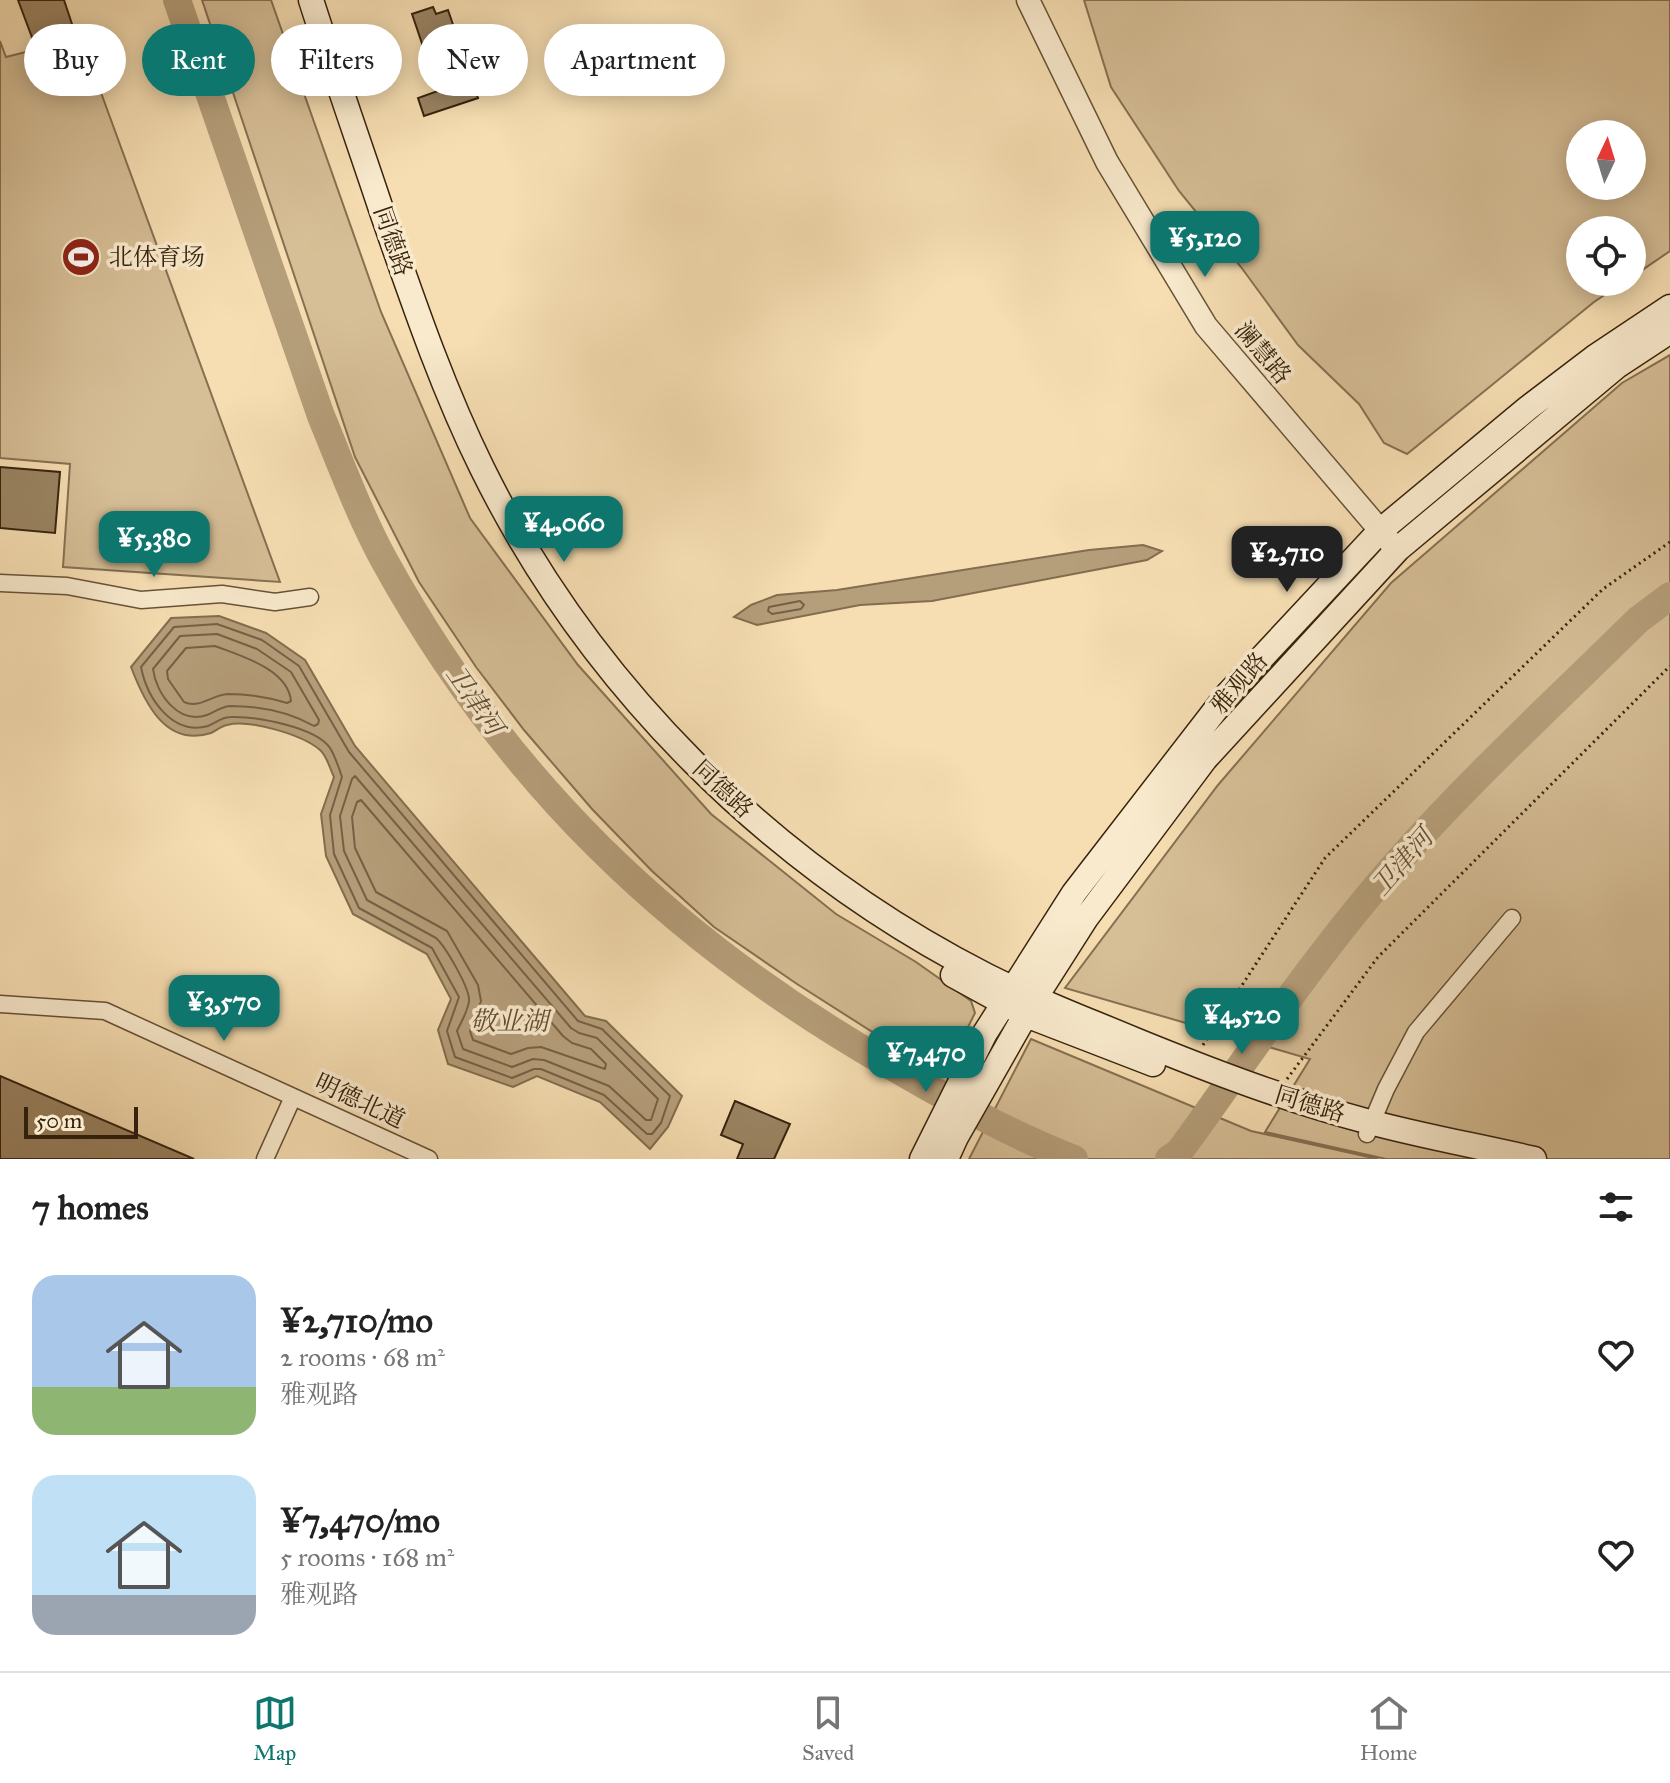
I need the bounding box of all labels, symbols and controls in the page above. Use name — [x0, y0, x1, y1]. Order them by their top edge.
chip: Buy — [24, 24, 126, 96]
chip: Rent — [142, 24, 255, 96]
chip: Filters — [271, 24, 402, 96]
chip: New — [418, 24, 528, 96]
chip: Apartment — [544, 24, 725, 96]
north arrow — [1566, 120, 1646, 200]
map controls — [1566, 120, 1646, 296]
street label: 同德路 — [367, 202, 419, 280]
pin: ¥5,120 — [1140, 211, 1270, 279]
button: locate — [1566, 216, 1646, 296]
text: ¥5,120 — [1168, 221, 1242, 253]
sports icon: 北体育场 — [60, 236, 102, 278]
place label: 北体育场 — [109, 242, 205, 272]
street label: 澜慧路 — [1228, 316, 1298, 390]
pin: ¥4,060 — [499, 496, 629, 564]
text: ¥4,060 — [523, 506, 605, 538]
pin: ¥5,380 — [89, 511, 219, 579]
text: ¥5,380 — [117, 521, 191, 553]
pin: ¥2,710 — [1222, 526, 1352, 594]
text: ¥2,710 — [1250, 536, 1324, 568]
street label: 雅观路 — [1204, 646, 1274, 720]
water label: 卫津河 — [440, 659, 513, 744]
street label: 同德路 — [686, 753, 760, 825]
water label: 卫津河 — [1364, 819, 1442, 902]
pin: ¥3,570 — [159, 975, 289, 1043]
text: ¥3,570 — [187, 985, 261, 1017]
pin: ¥4,520 — [1177, 988, 1307, 1056]
text: ¥4,520 — [1203, 998, 1281, 1030]
water label: 敬业湖 — [470, 1005, 552, 1037]
pin: ¥7,470 — [861, 1026, 991, 1094]
text: ¥7,470 — [886, 1036, 966, 1068]
street label: 明德北道 — [310, 1067, 410, 1135]
street label: 同德路 — [1271, 1079, 1349, 1129]
scale bar — [24, 1103, 138, 1139]
text: 50 m — [36, 1107, 82, 1134]
icon: filters — [1594, 1185, 1638, 1229]
text: 7 homes — [32, 1187, 149, 1228]
text: ¥2,710/mo — [280, 1300, 433, 1341]
icon: home — [96, 1307, 192, 1403]
icon: heart — [1594, 1333, 1638, 1377]
text: 2 rooms · 68 m² — [280, 1341, 445, 1373]
text: 雅观路 — [280, 1378, 358, 1410]
text: ¥7,470/mo — [280, 1500, 440, 1541]
icon: home — [96, 1507, 192, 1603]
icon: heart — [1594, 1533, 1638, 1577]
text: 5 rooms · 168 m² — [280, 1541, 454, 1573]
text: 雅观路 — [280, 1578, 358, 1610]
tab: Map — [253, 1691, 297, 1766]
tab: Saved — [802, 1691, 854, 1766]
tab: Home — [1360, 1691, 1417, 1766]

